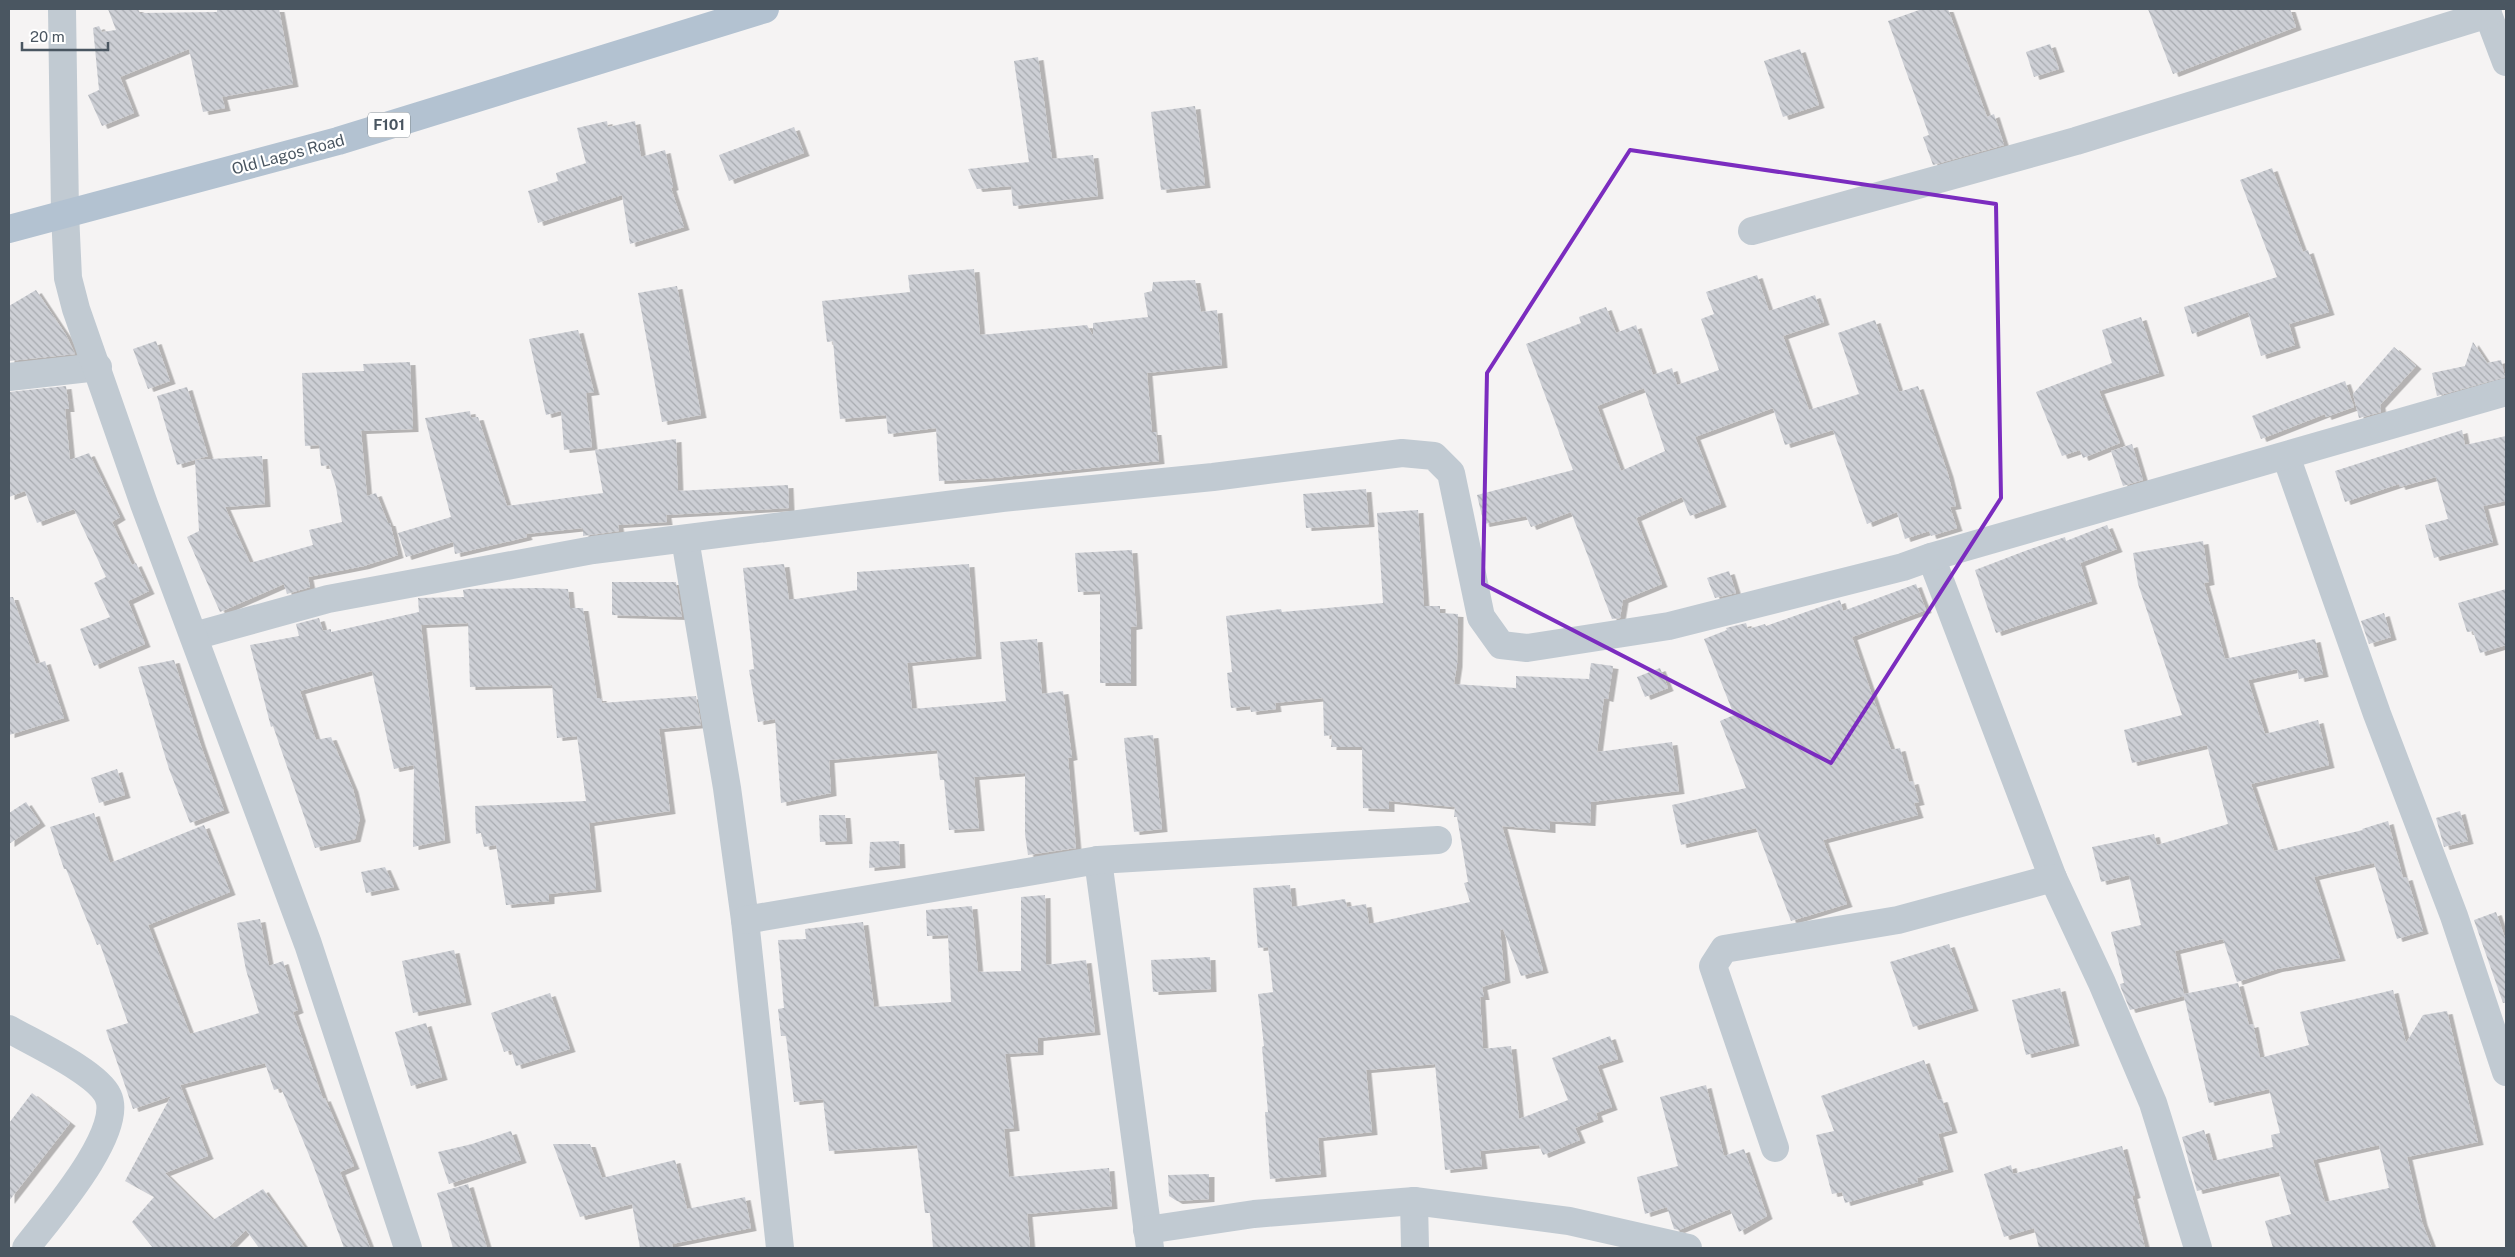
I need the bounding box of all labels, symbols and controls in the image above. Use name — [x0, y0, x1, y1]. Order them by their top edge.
scale bar — [22, 20, 109, 52]
text: 20 m — [30, 28, 65, 45]
road number: F101 — [368, 112, 410, 138]
street label: Old Lagos Road — [230, 130, 347, 179]

